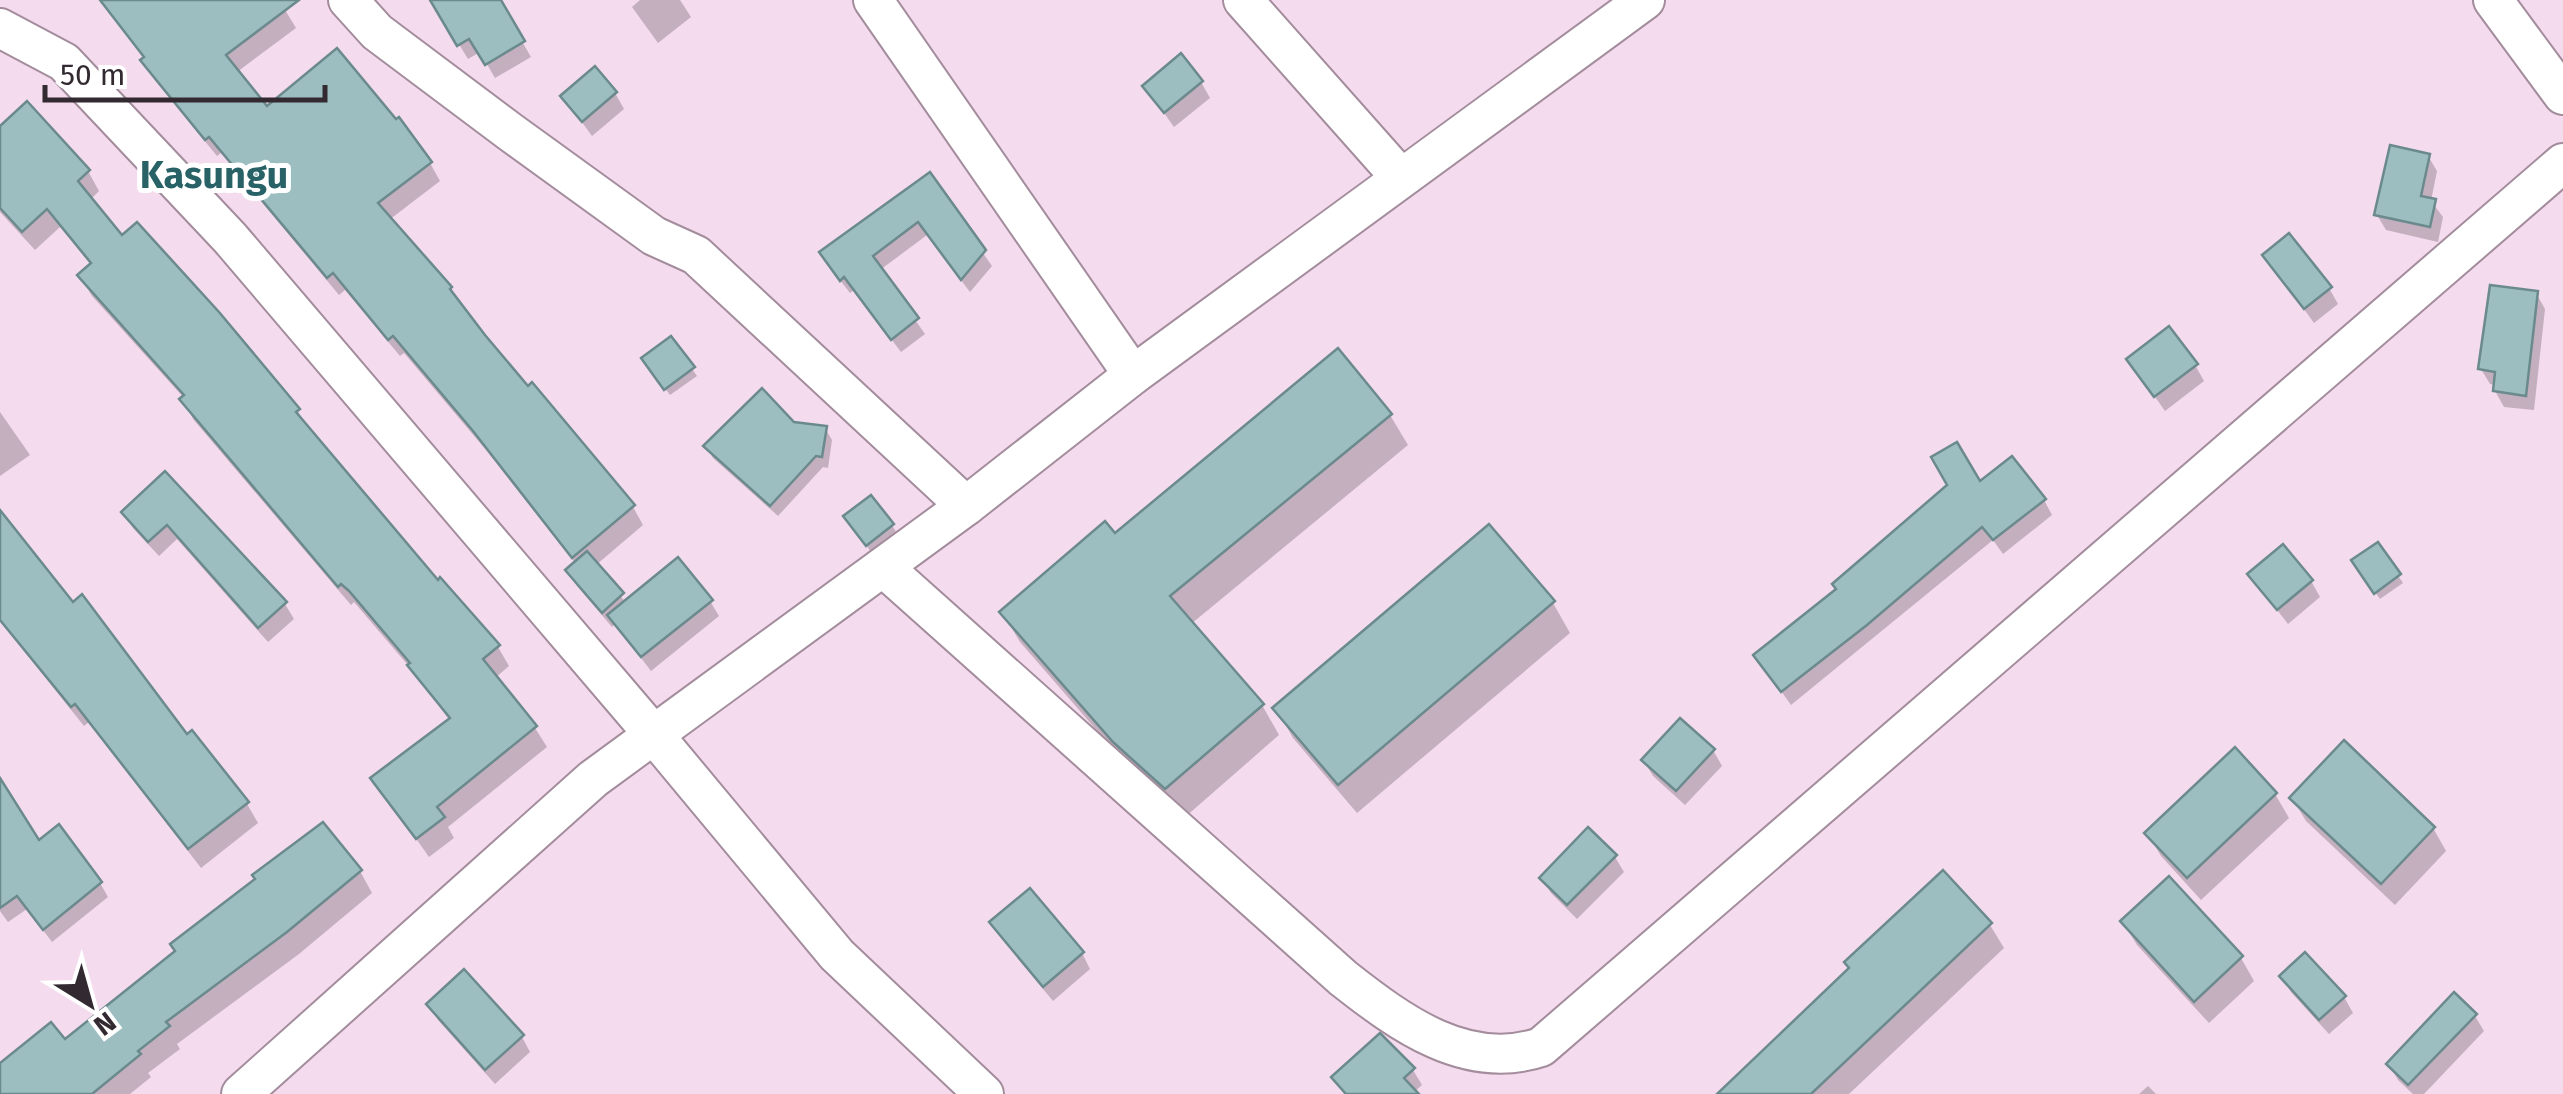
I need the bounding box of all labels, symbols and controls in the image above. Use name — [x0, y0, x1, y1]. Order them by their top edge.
scale bar — [45, 40, 325, 102]
text: 50 m — [60, 57, 125, 93]
district label: Kasungu — [140, 152, 288, 198]
north arrow — [40, 954, 140, 1054]
text: N — [87, 1005, 122, 1042]

